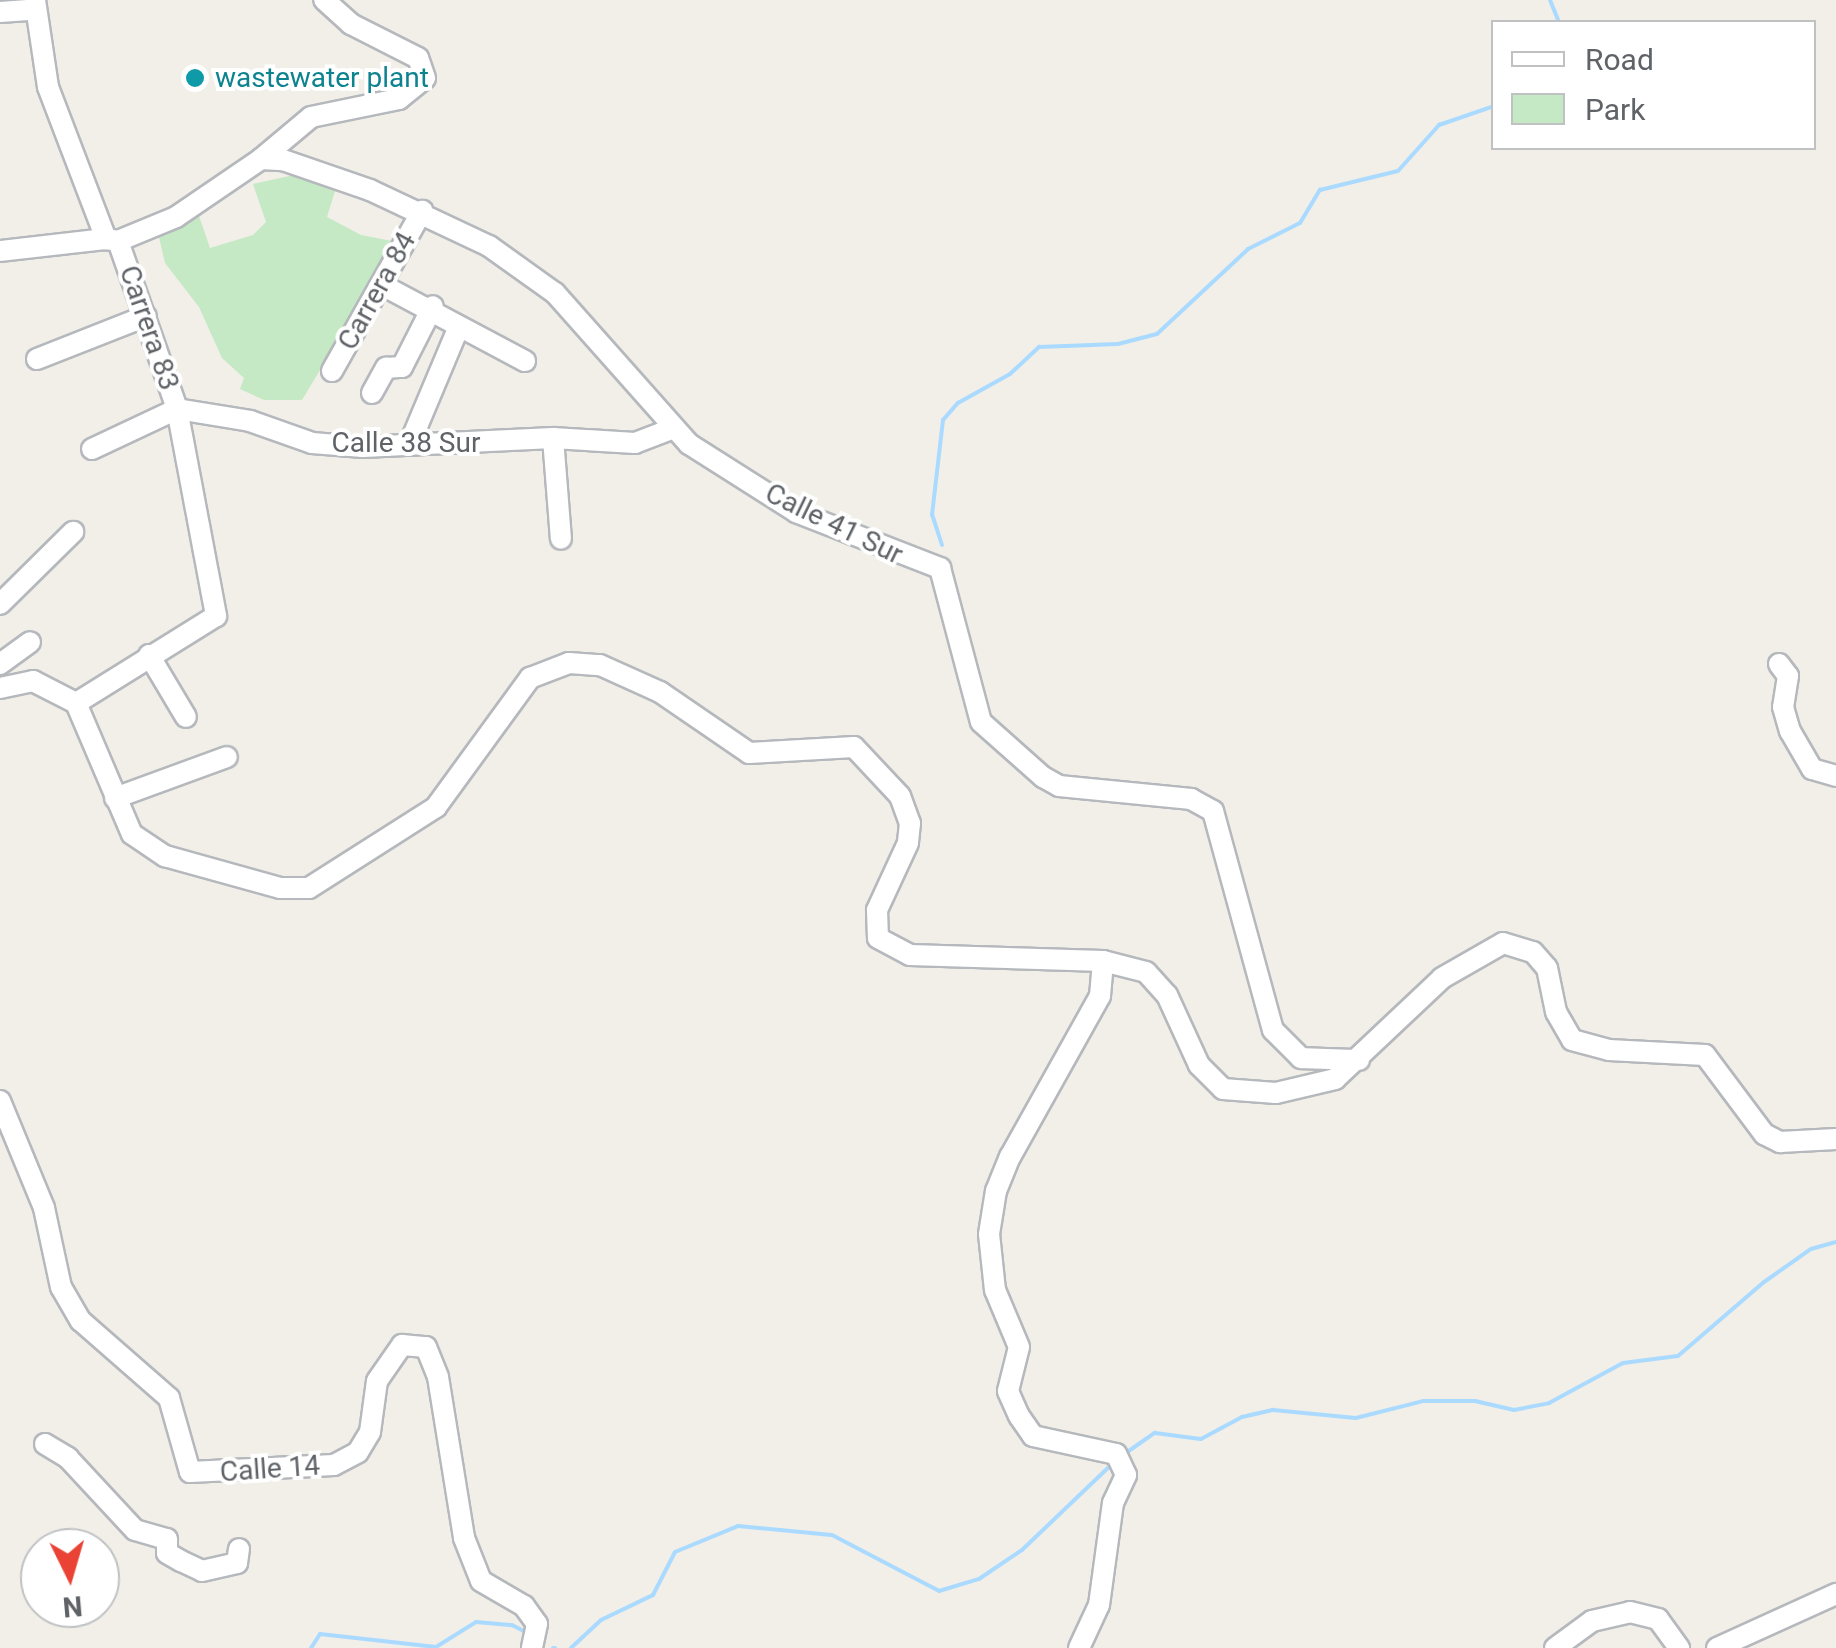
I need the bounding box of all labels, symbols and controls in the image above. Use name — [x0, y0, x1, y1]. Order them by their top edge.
legend — [1491, 20, 1816, 150]
text: Road — [1585, 42, 1654, 77]
place label: wastewater plant — [215, 61, 429, 95]
marker: wastewater plant — [184, 67, 206, 89]
text: Park — [1585, 92, 1645, 127]
street label: Carrera 84 — [331, 226, 423, 356]
street label: Carrera 83 — [112, 261, 186, 395]
street label: Calle 38 Sur — [332, 426, 480, 460]
street label: Calle 41 Sur — [760, 476, 908, 572]
street label: Calle 14 — [219, 1449, 321, 1489]
north arrow — [20, 1528, 120, 1628]
text: N — [61, 1589, 84, 1624]

